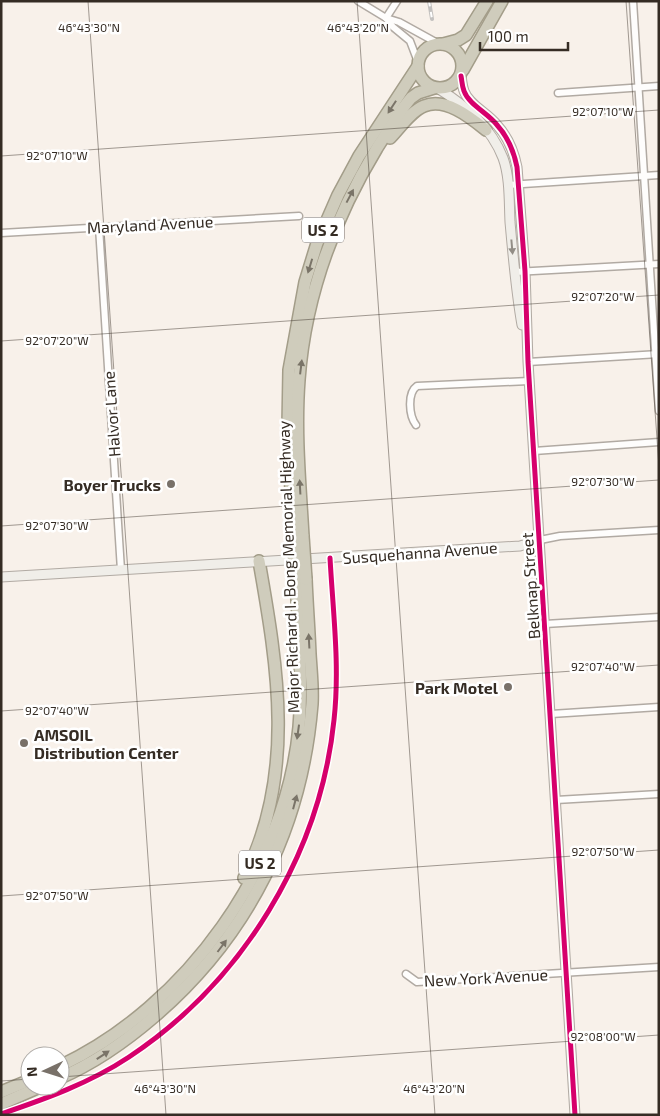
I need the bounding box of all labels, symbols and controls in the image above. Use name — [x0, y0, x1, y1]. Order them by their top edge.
text: 46°43'30"N — [58, 20, 120, 34]
text: 46°43'20"N — [327, 20, 389, 34]
scale bar — [480, 20, 568, 52]
text: 100 m — [488, 27, 529, 45]
one-way arrow — [387, 100, 396, 114]
text: 92°07'10"W — [572, 104, 634, 118]
text: 92°07'10"W — [26, 148, 88, 162]
one-way arrow — [346, 188, 354, 203]
street label: Maryland Avenue — [86, 211, 214, 237]
road number: US 2 — [302, 218, 344, 242]
one-way arrow — [509, 240, 517, 256]
one-way arrow — [305, 259, 313, 274]
text: 92°07'20"W — [571, 289, 635, 303]
text: 92°07'20"W — [25, 333, 89, 347]
one-way arrow — [297, 359, 305, 375]
street label: Halvor Lane — [99, 370, 123, 458]
street label: Major Richard I. Bong Memorial Highway — [273, 420, 304, 714]
text: 92°07'30"W — [571, 474, 635, 488]
place label: Boyer Trucks — [64, 475, 161, 495]
marker: Boyer Trucks — [165, 478, 177, 490]
one-way arrow — [296, 479, 304, 495]
text: 92°07'30"W — [25, 518, 89, 532]
street label: Belknap Street — [517, 532, 543, 640]
street label: Susquehanna Avenue — [342, 537, 498, 567]
one-way arrow — [305, 633, 313, 649]
text: 92°07'40"W — [571, 659, 635, 673]
place label: Park Motel — [415, 678, 499, 697]
marker: Park Motel — [502, 681, 514, 693]
text: 92°07'40"W — [25, 703, 89, 717]
place label: AMSOIL Distribution Center — [34, 725, 179, 762]
one-way arrow — [294, 725, 302, 741]
marker: AMSOIL Distribution Center — [18, 737, 30, 749]
one-way arrow — [291, 794, 299, 809]
text: 92°07'50"W — [571, 844, 635, 858]
road number: US 2 — [239, 850, 281, 876]
text: 92°07'50"W — [25, 888, 89, 902]
one-way arrow — [217, 939, 227, 953]
street label: New York Avenue — [423, 964, 549, 990]
text: 92°08'00"W — [570, 1029, 636, 1043]
north arrow — [20, 1046, 70, 1096]
one-way arrow — [96, 1050, 109, 1060]
text: N — [23, 1066, 40, 1078]
text: 46°43'30"N — [134, 1081, 196, 1095]
text: 46°43'20"N — [403, 1081, 465, 1095]

